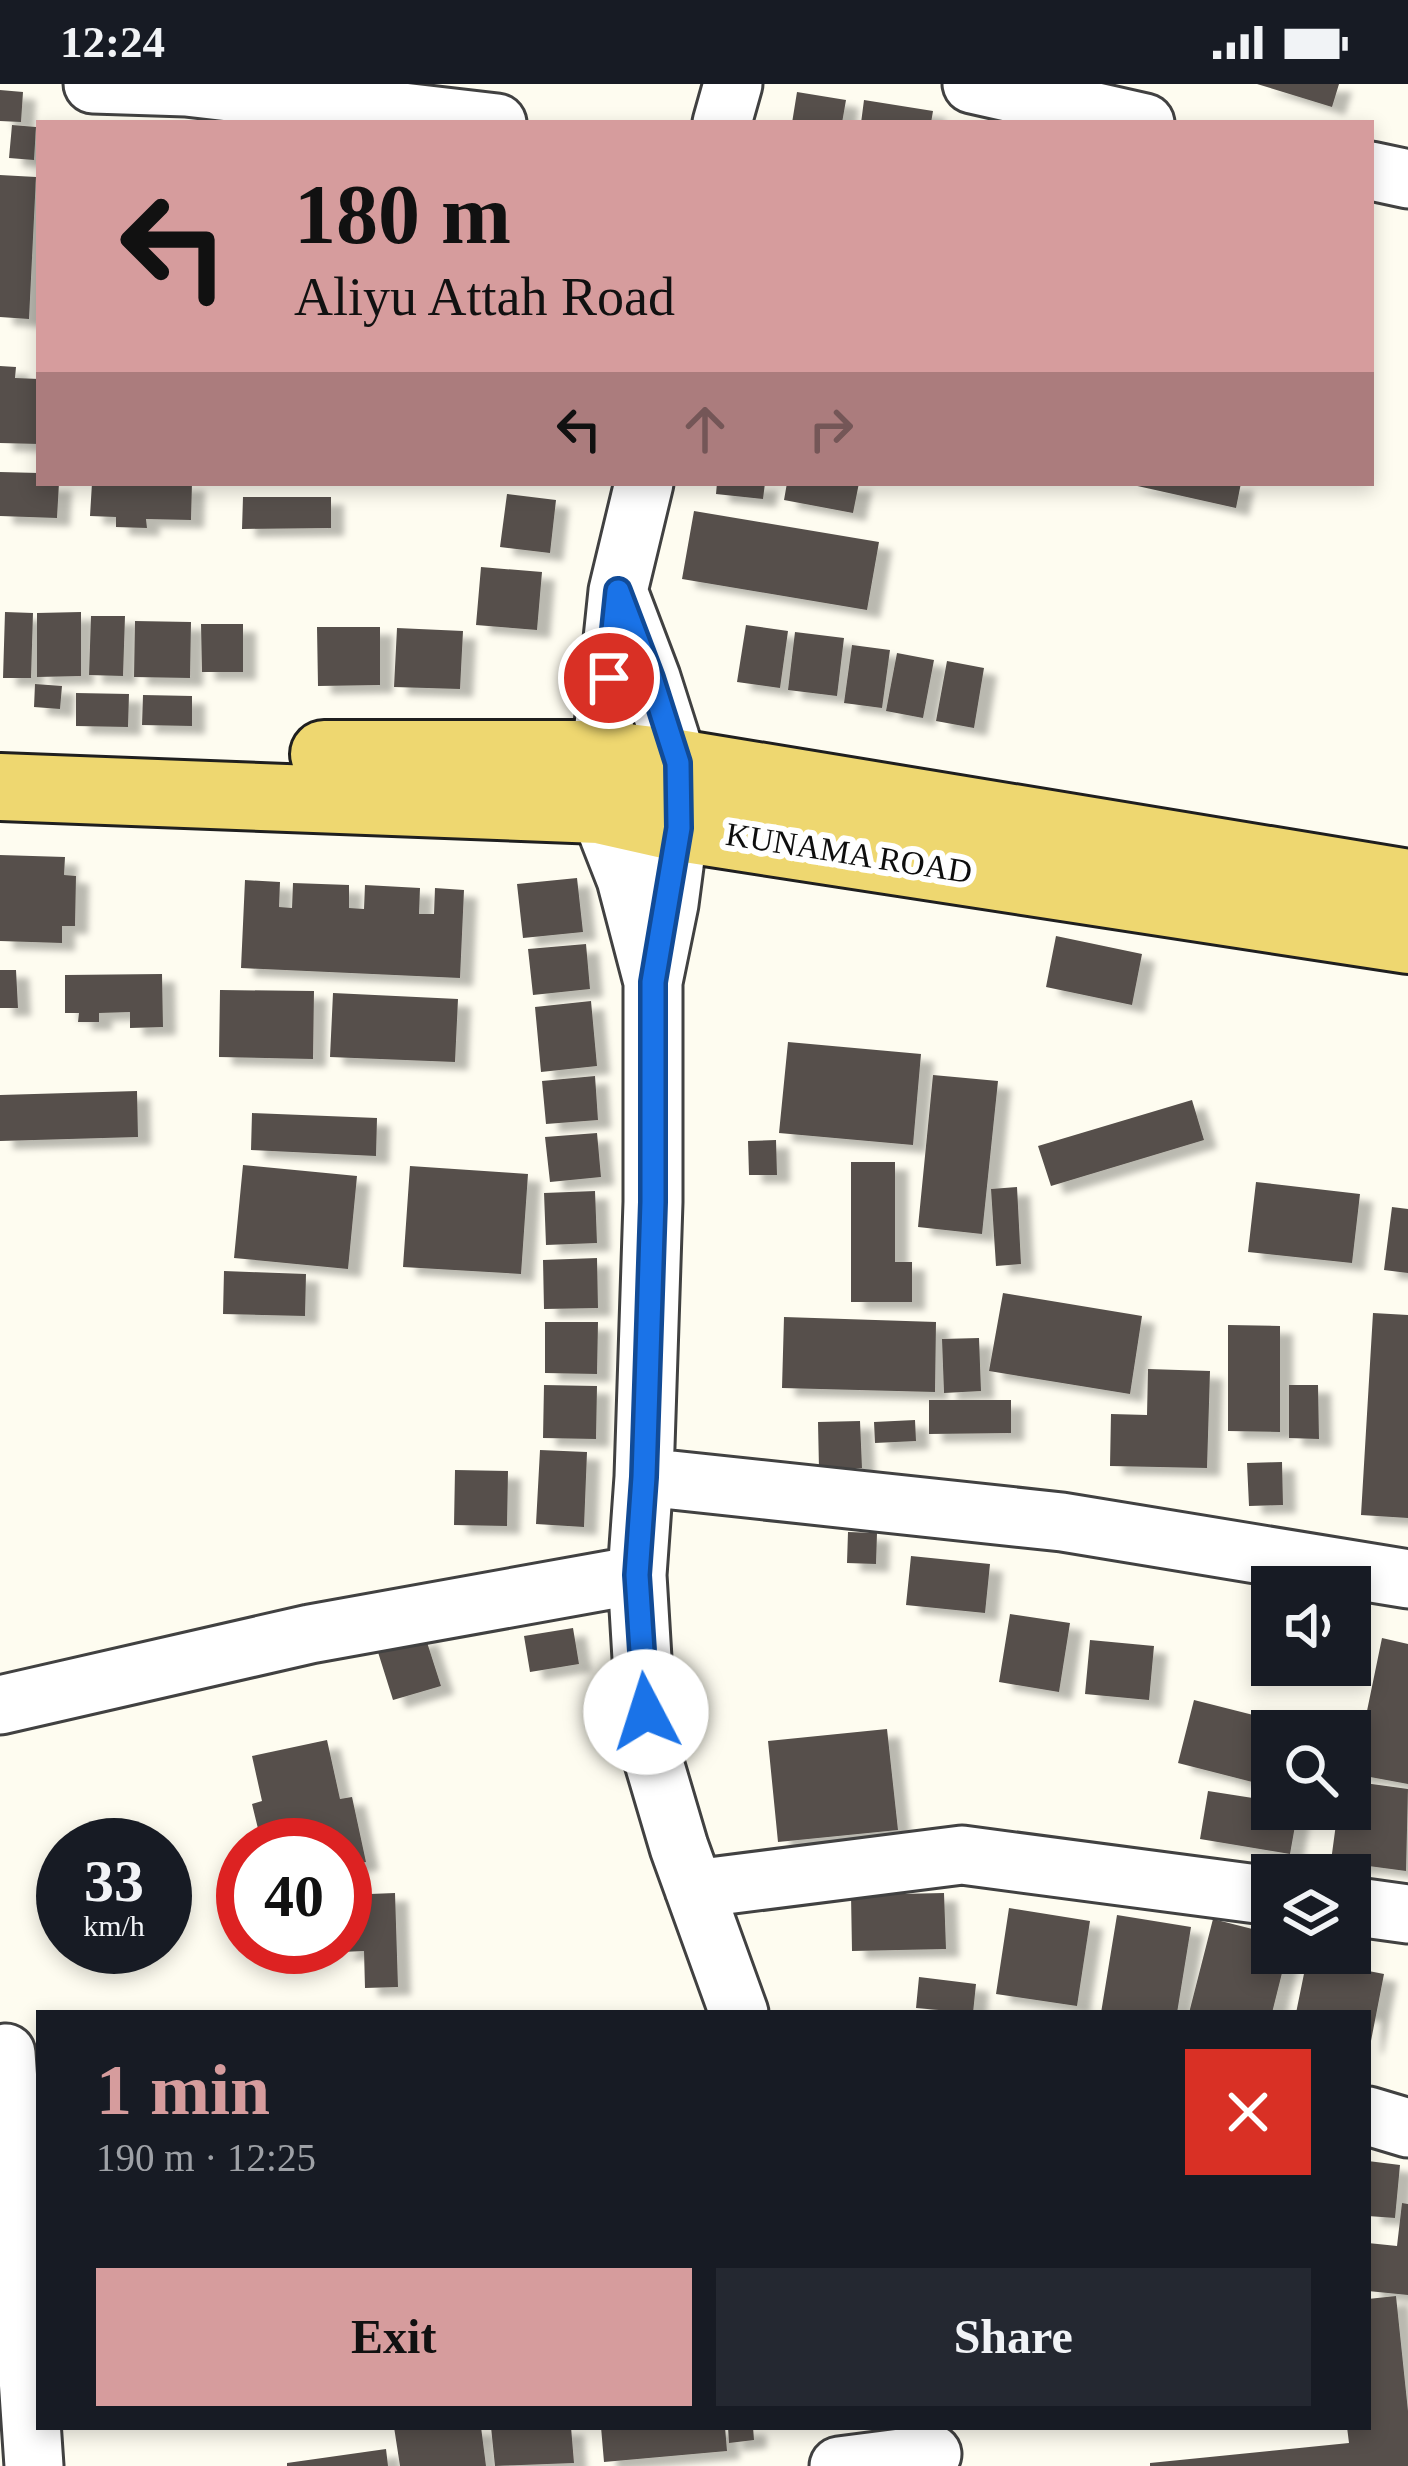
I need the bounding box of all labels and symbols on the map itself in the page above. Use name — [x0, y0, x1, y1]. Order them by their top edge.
pin — [558, 627, 660, 729]
street label: KUNAMA ROAD — [723, 816, 975, 890]
position arrow — [583, 1649, 709, 1775]
speed limit sign: 40 — [216, 1818, 372, 1974]

